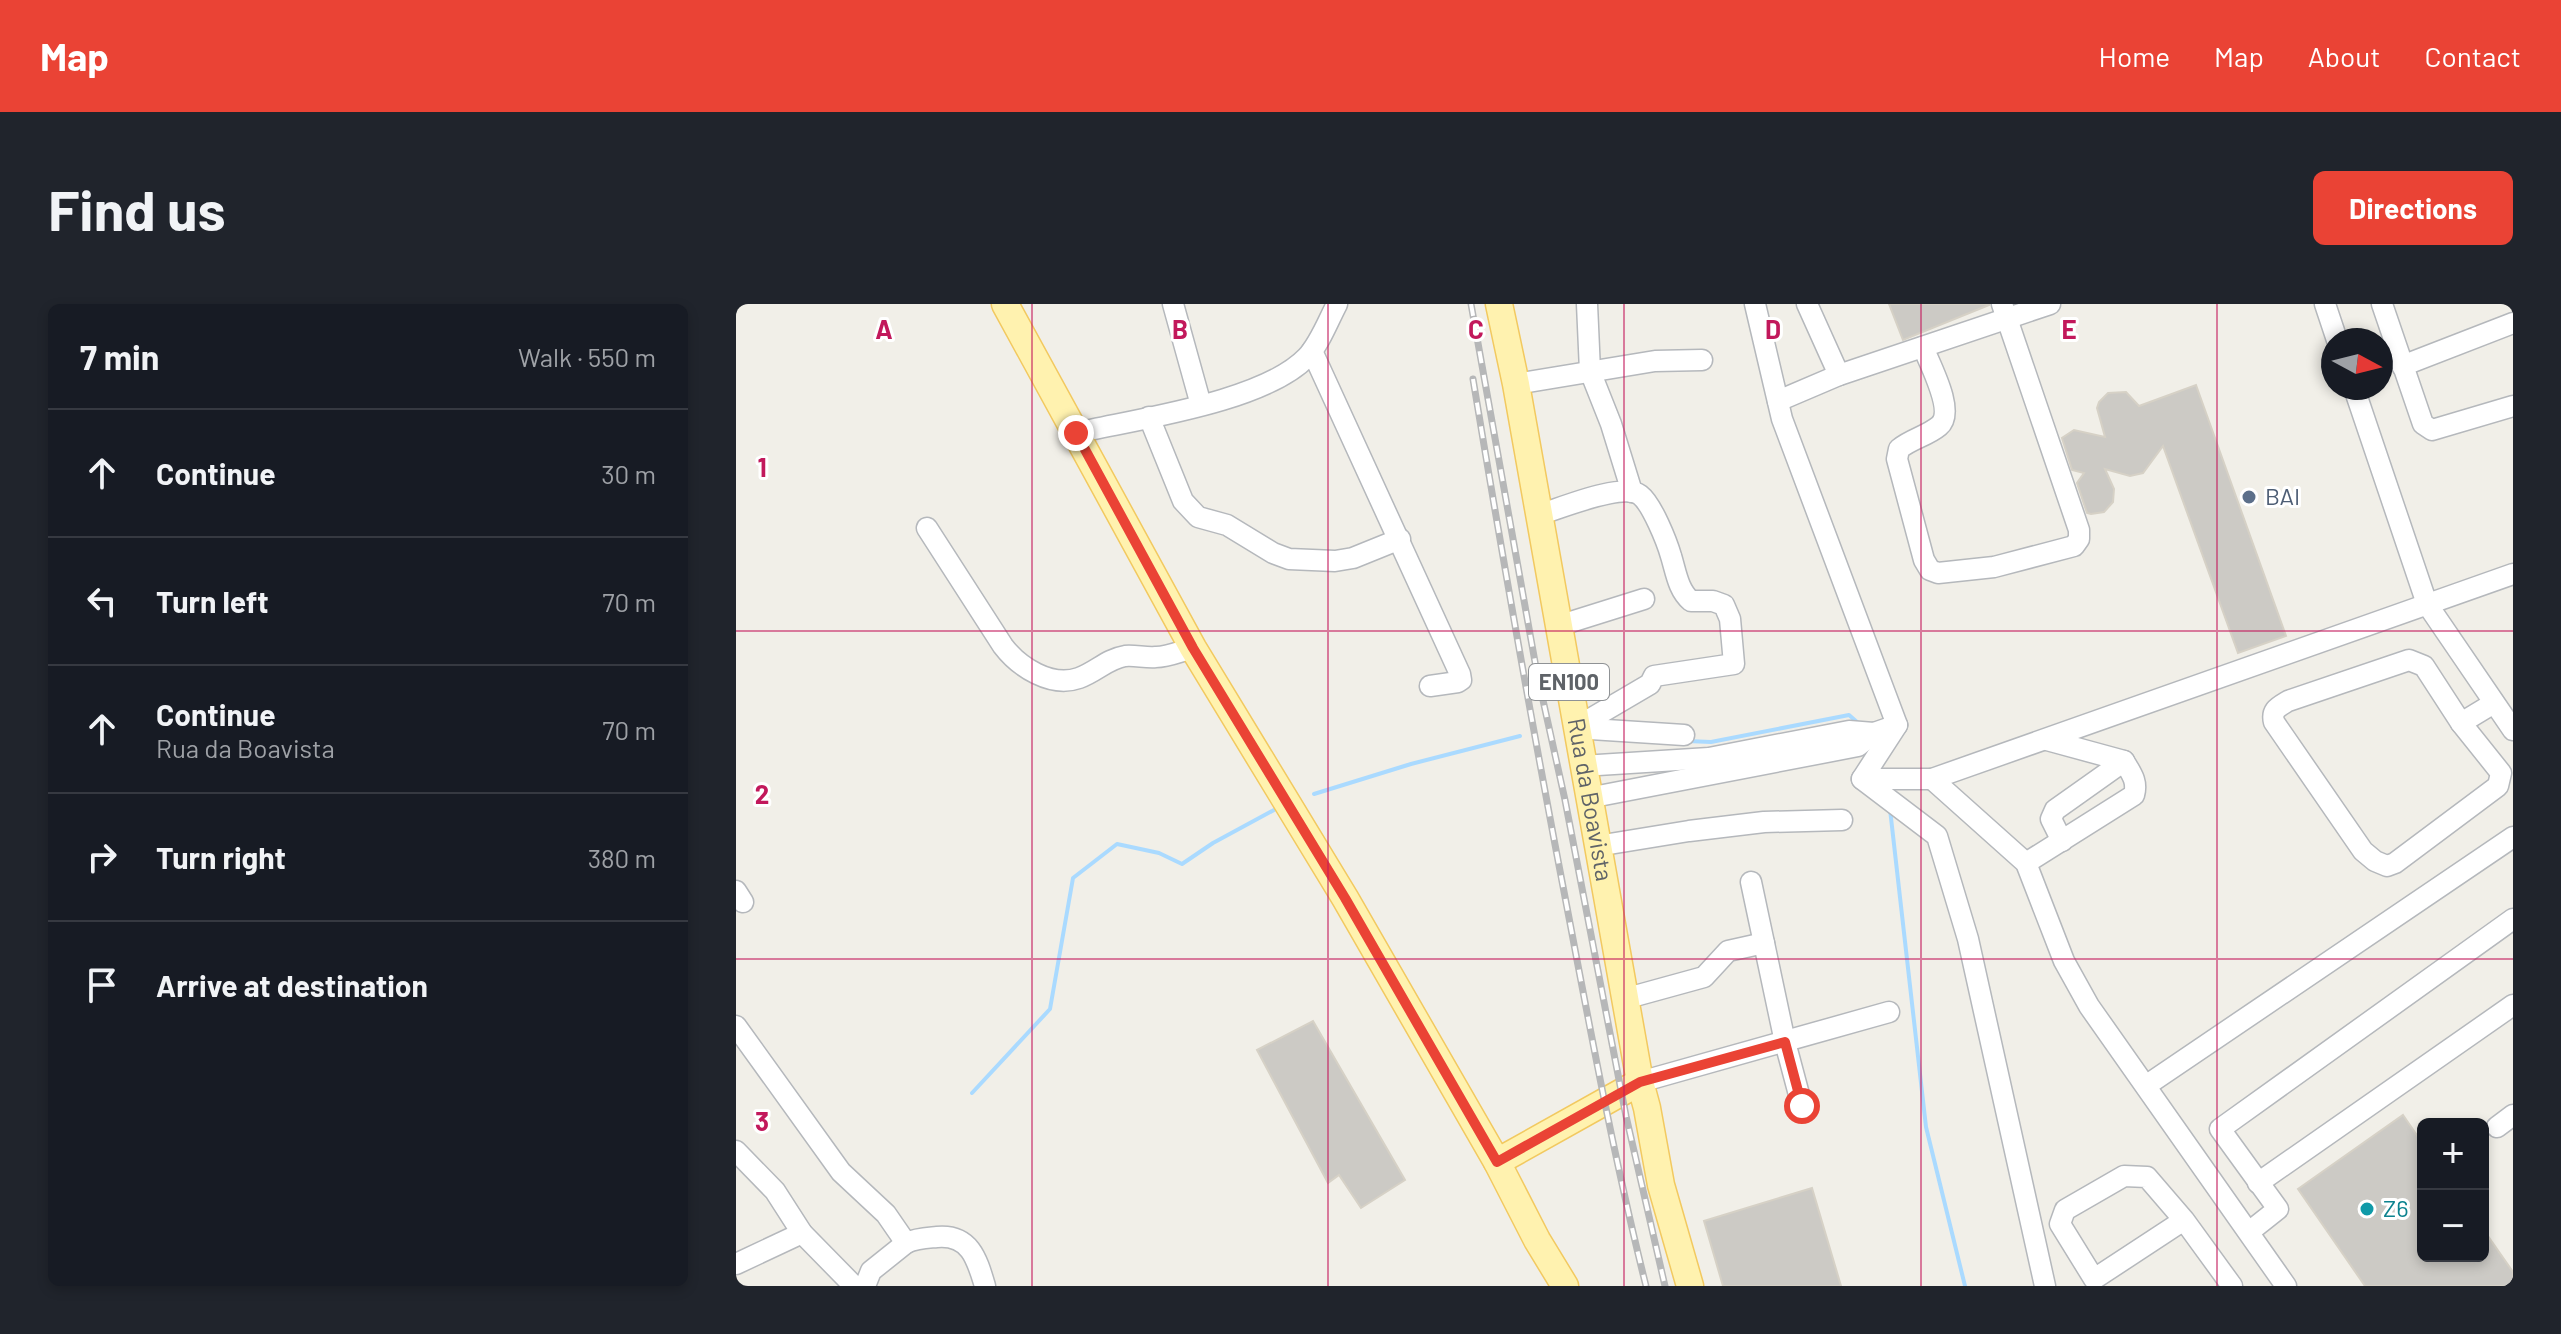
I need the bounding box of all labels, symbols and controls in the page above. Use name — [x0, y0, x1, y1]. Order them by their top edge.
text: Map — [40, 33, 109, 79]
text: Home — [2099, 39, 2170, 73]
text: Map — [2214, 39, 2264, 73]
text: About — [2308, 39, 2380, 73]
text: Contact — [2424, 39, 2521, 73]
button: Directions — [2313, 171, 2513, 245]
text: Find us — [48, 175, 226, 242]
text: A — [875, 313, 893, 344]
text: B — [1172, 313, 1188, 344]
text: C — [1468, 313, 1484, 344]
text: D — [1765, 313, 1781, 344]
text: E — [2061, 313, 2077, 344]
north arrow — [2321, 328, 2393, 400]
text: 7 min — [80, 336, 159, 377]
text: Walk · 550 m — [518, 341, 656, 372]
route end — [1058, 415, 1094, 451]
icon: ahead — [80, 451, 124, 495]
text: 1 — [757, 451, 767, 482]
text: Continue — [156, 455, 276, 491]
text: 30 m — [601, 458, 656, 489]
place label: BAI — [2265, 481, 2300, 510]
marker: BAI — [2240, 488, 2258, 506]
icon: left — [80, 579, 124, 623]
text: Turn left — [156, 583, 269, 619]
text: 70 m — [602, 586, 656, 617]
road number: EN100 — [1529, 664, 1609, 700]
text: Continue — [156, 696, 276, 732]
icon: ahead — [80, 707, 124, 751]
text: 70 m — [602, 714, 656, 745]
street label: Rua da Boavista — [1563, 716, 1620, 883]
text: Rua da Boavista — [156, 732, 335, 763]
text: 2 — [755, 778, 769, 809]
icon: right — [80, 835, 124, 879]
text: Turn right — [156, 839, 286, 875]
text: 380 m — [588, 842, 656, 873]
icon: arrive — [80, 963, 124, 1007]
text: Arrive at destination — [156, 967, 428, 1003]
route start — [1784, 1088, 1820, 1124]
text: 3 — [755, 1105, 769, 1136]
map controls — [2417, 1118, 2489, 1262]
button: + — [2417, 1118, 2489, 1190]
button: − — [2417, 1190, 2489, 1262]
place label: Z6 — [2383, 1193, 2409, 1222]
marker: Z6 — [2358, 1200, 2376, 1218]

